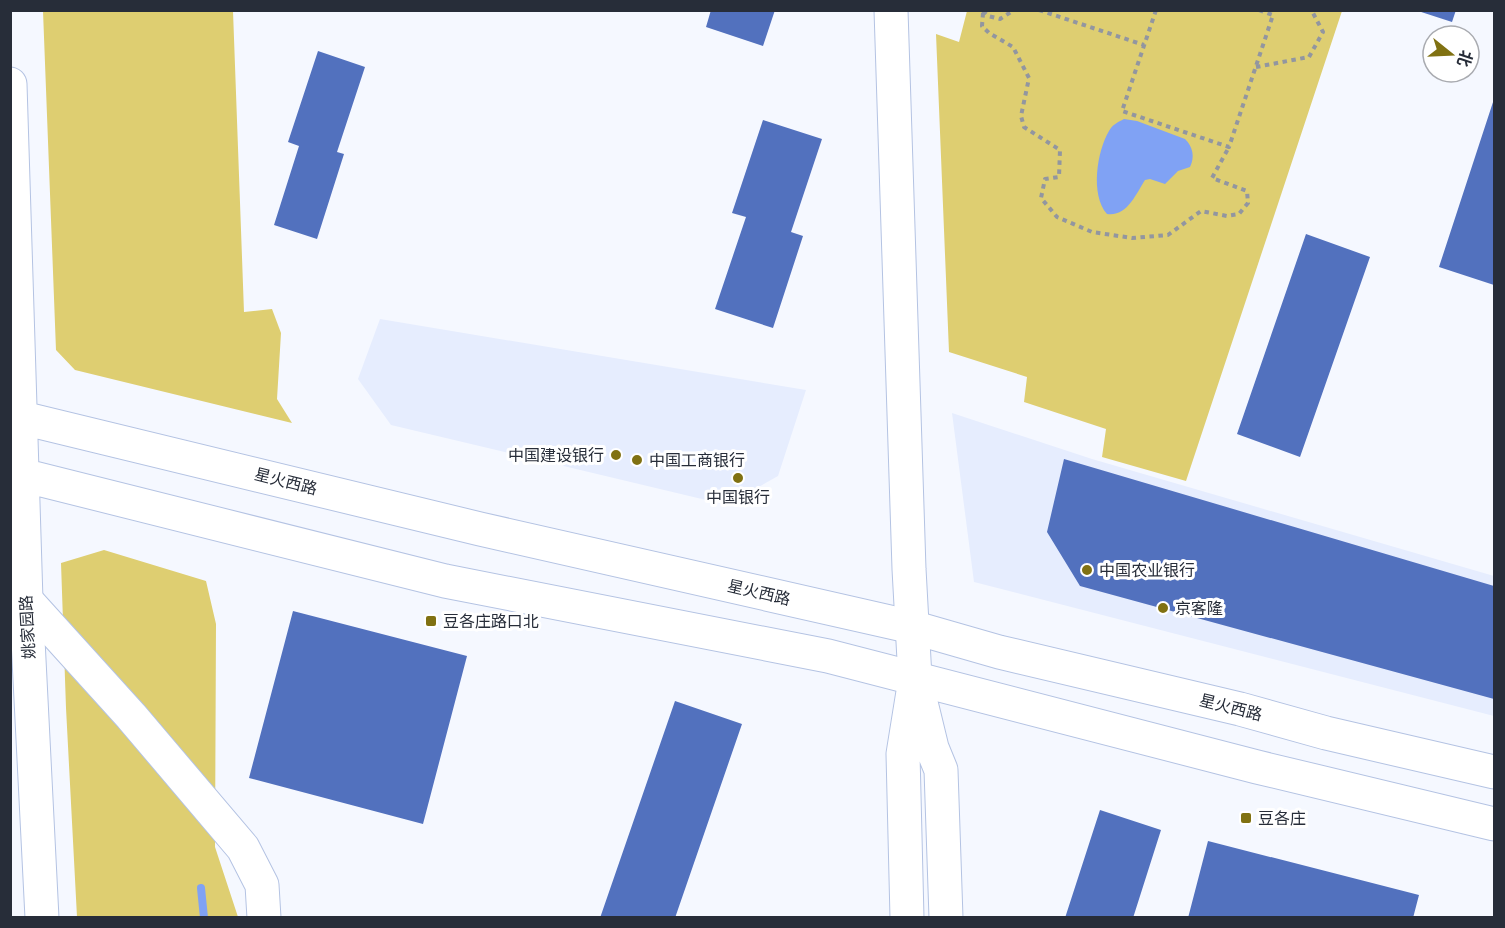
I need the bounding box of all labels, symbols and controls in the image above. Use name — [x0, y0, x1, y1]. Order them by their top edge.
north arrow — [1421, 24, 1481, 84]
text: 北 — [1452, 48, 1478, 70]
place label: 中国建设银行 — [508, 444, 604, 466]
marker: 中国建设银行 — [609, 448, 623, 462]
place label: 中国工商银行 — [649, 449, 745, 471]
marker: 中国工商银行 — [630, 453, 644, 467]
street label: 星火西路 — [252, 463, 320, 499]
marker: 中国银行 — [731, 471, 745, 485]
place label: 中国银行 — [706, 486, 770, 508]
place label: 中国农业银行 — [1099, 559, 1195, 581]
marker: 中国农业银行 — [1080, 563, 1094, 577]
street label: 星火西路 — [725, 574, 793, 610]
street label: 姚家园路 — [14, 594, 40, 660]
place label: 京客隆 — [1175, 597, 1223, 619]
marker: 京客隆 — [1156, 601, 1170, 615]
place label: 豆各庄路口北 — [443, 610, 539, 632]
marker: 豆各庄路口北 — [424, 614, 438, 628]
street label: 星火西路 — [1197, 689, 1265, 725]
place label: 豆各庄 — [1258, 807, 1306, 829]
marker: 豆各庄 — [1239, 811, 1253, 825]

